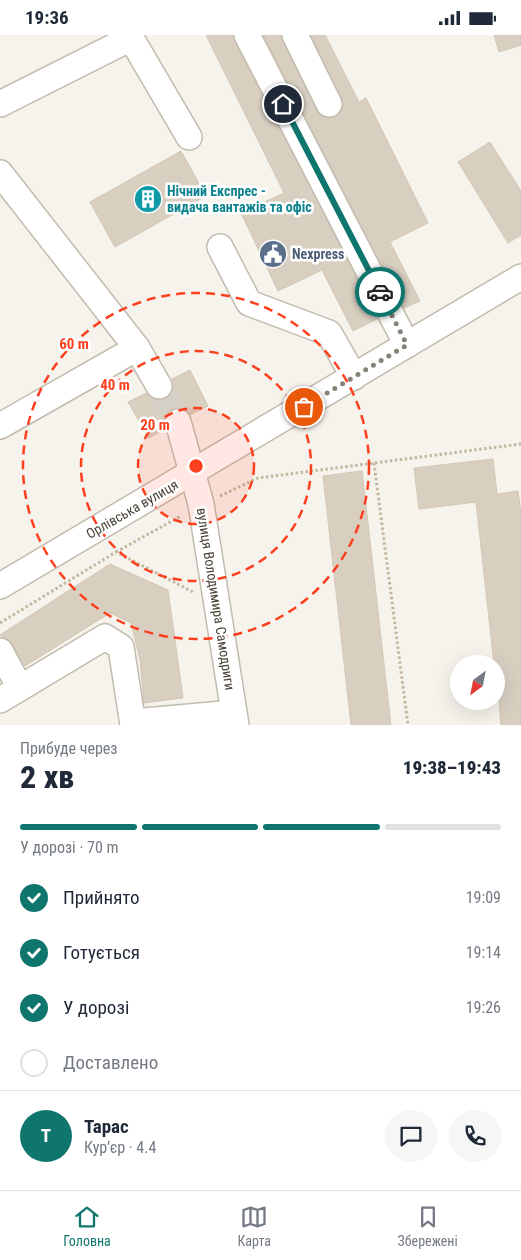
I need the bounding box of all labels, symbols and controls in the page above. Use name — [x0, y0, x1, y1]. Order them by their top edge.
text: 19:36 — [25, 6, 69, 29]
pin — [262, 83, 304, 125]
icon: home — [269, 90, 297, 118]
place label: Нічний Експрес - видача вантажів та офіс — [167, 183, 312, 215]
building icon: Нічний Експрес - видача вантажів та офіс — [133, 184, 163, 214]
public building icon: Nexpress — [258, 239, 288, 269]
place label: Nexpress — [292, 246, 344, 262]
courier — [355, 267, 405, 317]
icon: car — [366, 278, 394, 306]
text: 60 m — [59, 335, 89, 353]
text: 40 m — [100, 376, 130, 394]
pin — [283, 386, 325, 428]
icon: bag — [290, 393, 318, 421]
text: 20 m — [140, 416, 170, 434]
centre of rings — [187, 457, 205, 475]
street label: Орлівська вулиця — [83, 476, 181, 542]
street label: вулиця Володимира Самодриги — [194, 507, 238, 691]
north arrow — [450, 655, 505, 710]
map controls — [450, 655, 505, 710]
text: Прибуде через — [20, 739, 117, 758]
text: 19:38–19:43 — [403, 756, 501, 779]
text: 2 хв — [20, 758, 74, 796]
text: У дорозі · 70 m — [20, 838, 119, 857]
icon: check — [20, 884, 48, 912]
text: Прийнято — [63, 886, 140, 909]
text: 19:09 — [466, 888, 501, 907]
icon: check — [20, 939, 48, 967]
text: Готується — [63, 941, 140, 964]
text: 19:14 — [466, 943, 501, 962]
icon: check — [20, 994, 48, 1022]
text: У дорозі — [63, 996, 129, 1019]
text: 19:26 — [466, 998, 501, 1017]
text: Доставлено — [63, 1051, 158, 1074]
button: chat — [385, 1110, 437, 1162]
button: phone — [449, 1110, 501, 1162]
text: Тарас — [84, 1115, 129, 1138]
text: Т — [41, 1124, 51, 1147]
text: Кур’єр · 4.4 — [84, 1138, 156, 1157]
tab: Головна — [63, 1203, 111, 1249]
tab: Карта — [237, 1203, 271, 1249]
tab: Збережені — [398, 1203, 458, 1249]

